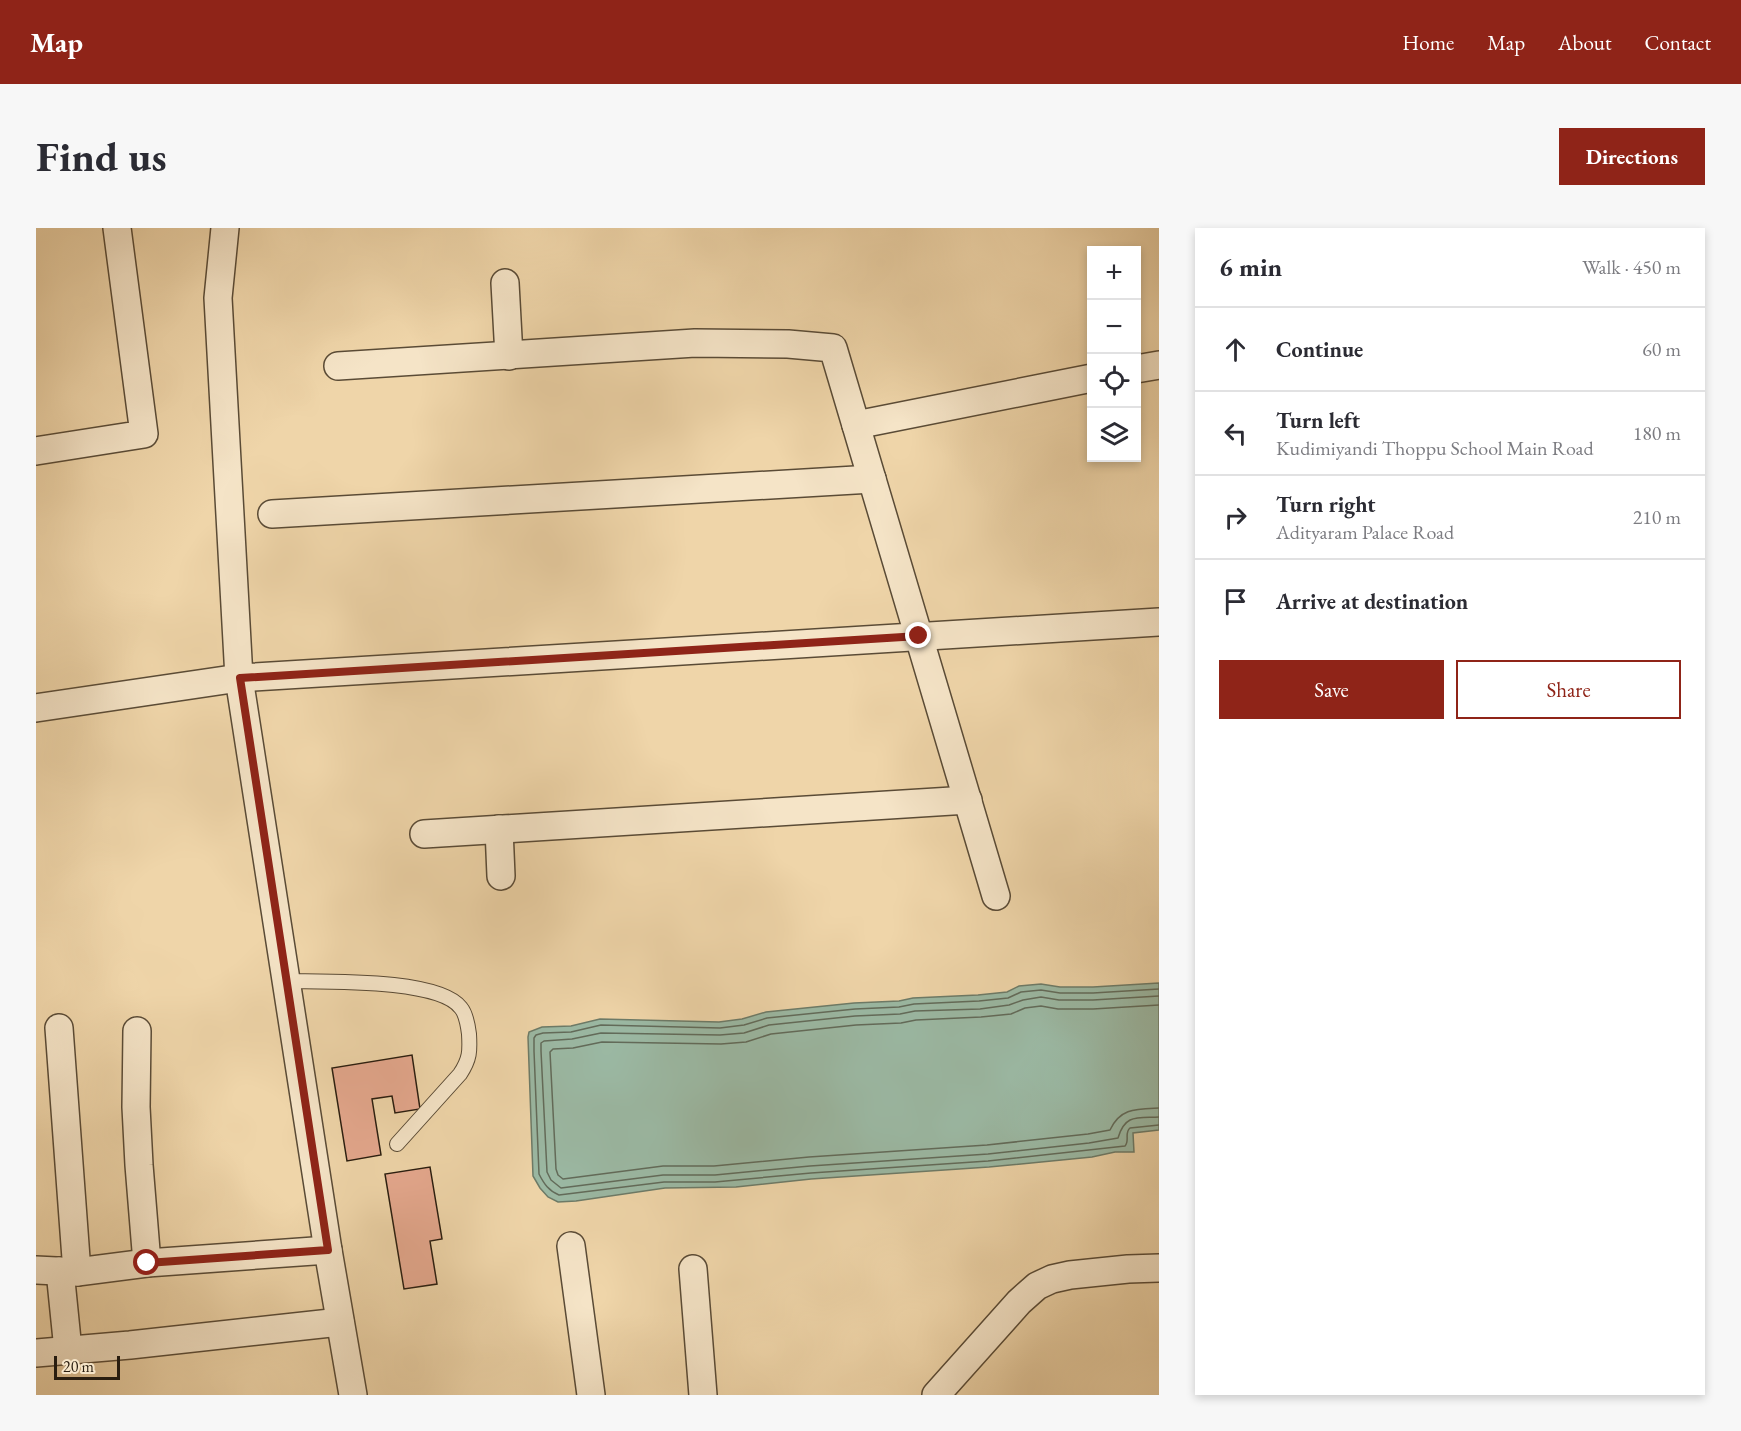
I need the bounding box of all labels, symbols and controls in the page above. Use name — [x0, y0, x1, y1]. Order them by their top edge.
text: Map — [30, 24, 83, 60]
text: Home — [1402, 29, 1454, 56]
text: Map — [1487, 29, 1525, 56]
text: About — [1558, 29, 1611, 56]
text: Contact — [1644, 29, 1711, 56]
button: Directions — [1559, 128, 1705, 185]
text: Find us — [36, 129, 167, 184]
map controls — [1087, 246, 1141, 462]
button: + — [1087, 246, 1141, 300]
text: 6 min — [1219, 250, 1282, 284]
text: Walk · 450 m — [1582, 254, 1681, 280]
button: − — [1087, 300, 1141, 354]
icon: ahead — [1219, 333, 1252, 366]
text: Continue — [1276, 335, 1363, 364]
text: 60 m — [1642, 336, 1681, 362]
button: locate — [1087, 354, 1141, 408]
text: Turn left — [1276, 406, 1360, 435]
button: layers — [1087, 408, 1141, 462]
icon: left — [1219, 417, 1252, 450]
text: 180 m — [1633, 420, 1681, 446]
text: Kudimiyandi Thoppu School Main Road — [1276, 435, 1594, 461]
text: Turn right — [1276, 490, 1375, 519]
icon: right — [1219, 501, 1252, 534]
text: 210 m — [1633, 504, 1681, 530]
text: Adityaram Palace Road — [1276, 519, 1454, 545]
icon: arrive — [1219, 585, 1252, 618]
text: Arrive at destination — [1276, 587, 1468, 616]
route end — [905, 622, 931, 648]
button: Save — [1219, 660, 1444, 719]
button: Share — [1456, 660, 1681, 719]
route start — [133, 1249, 159, 1275]
scale bar — [54, 1353, 120, 1380]
text: 20 m — [63, 1356, 94, 1377]

